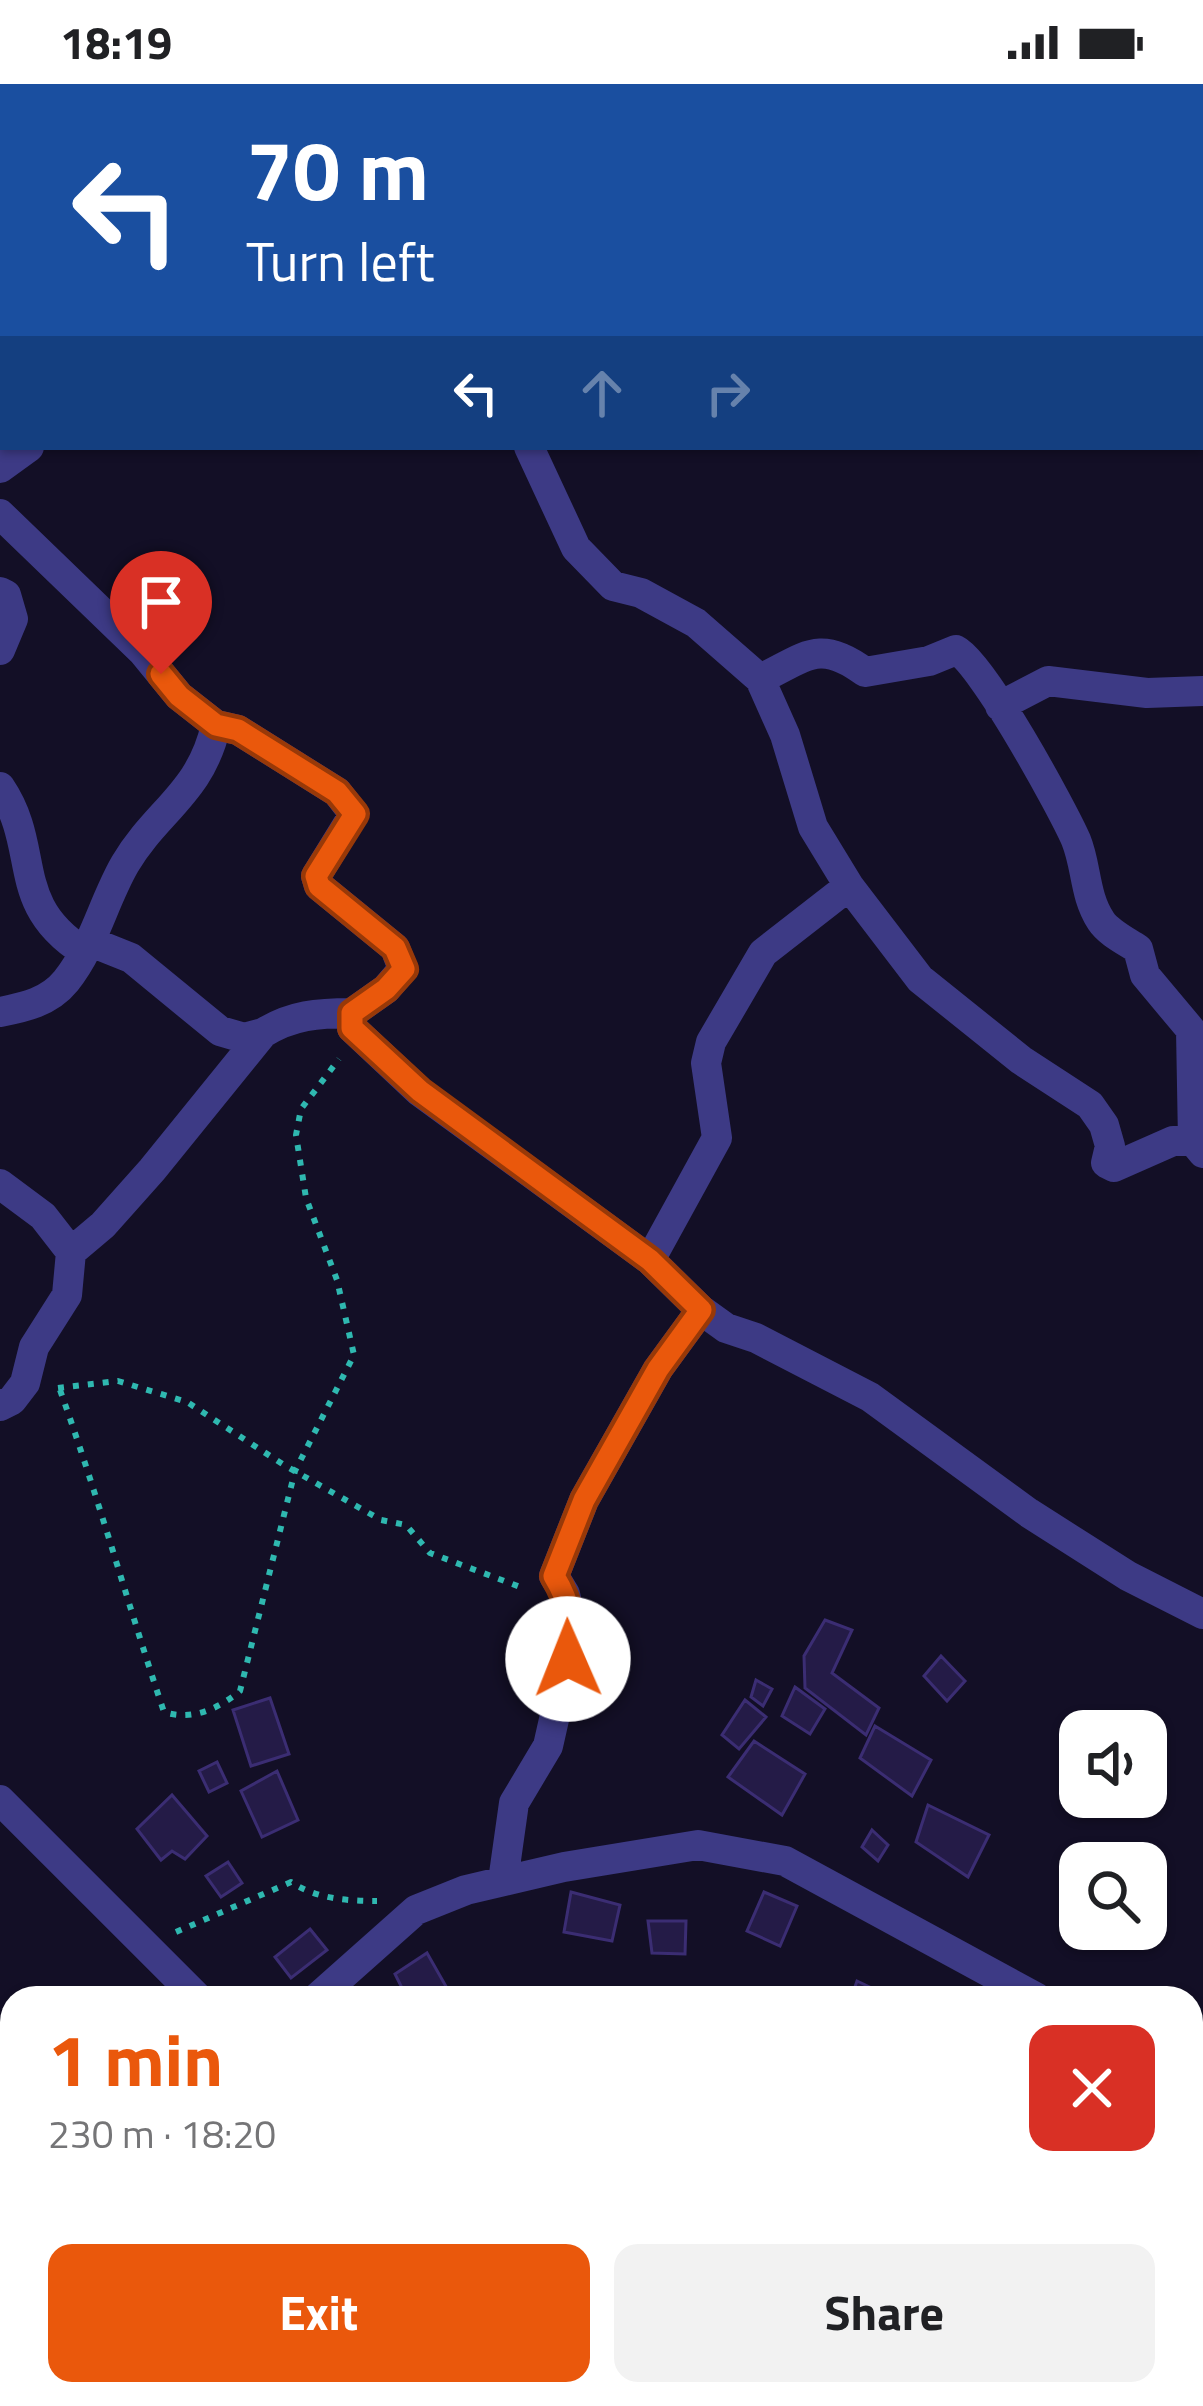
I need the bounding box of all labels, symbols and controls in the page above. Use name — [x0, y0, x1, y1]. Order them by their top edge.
text: 18:19 — [60, 8, 172, 76]
text: 70 m — [246, 105, 429, 233]
icon: left — [48, 132, 204, 288]
text: Turn left — [246, 220, 435, 302]
icon: left — [443, 360, 509, 426]
icon: ahead — [569, 360, 635, 426]
icon: right — [695, 360, 761, 426]
pin — [110, 551, 212, 674]
icon: arrive — [128, 569, 194, 635]
position arrow — [505, 1596, 631, 1722]
map controls — [1059, 1710, 1167, 1950]
button: sound — [1059, 1710, 1167, 1818]
button: search — [1059, 1842, 1167, 1950]
text: 1 min — [48, 2004, 223, 2114]
button: close — [1029, 2025, 1155, 2151]
text: 230 m · 18:20 — [48, 2104, 276, 2163]
button: Exit — [48, 2244, 590, 2382]
button: Share — [614, 2244, 1155, 2382]

